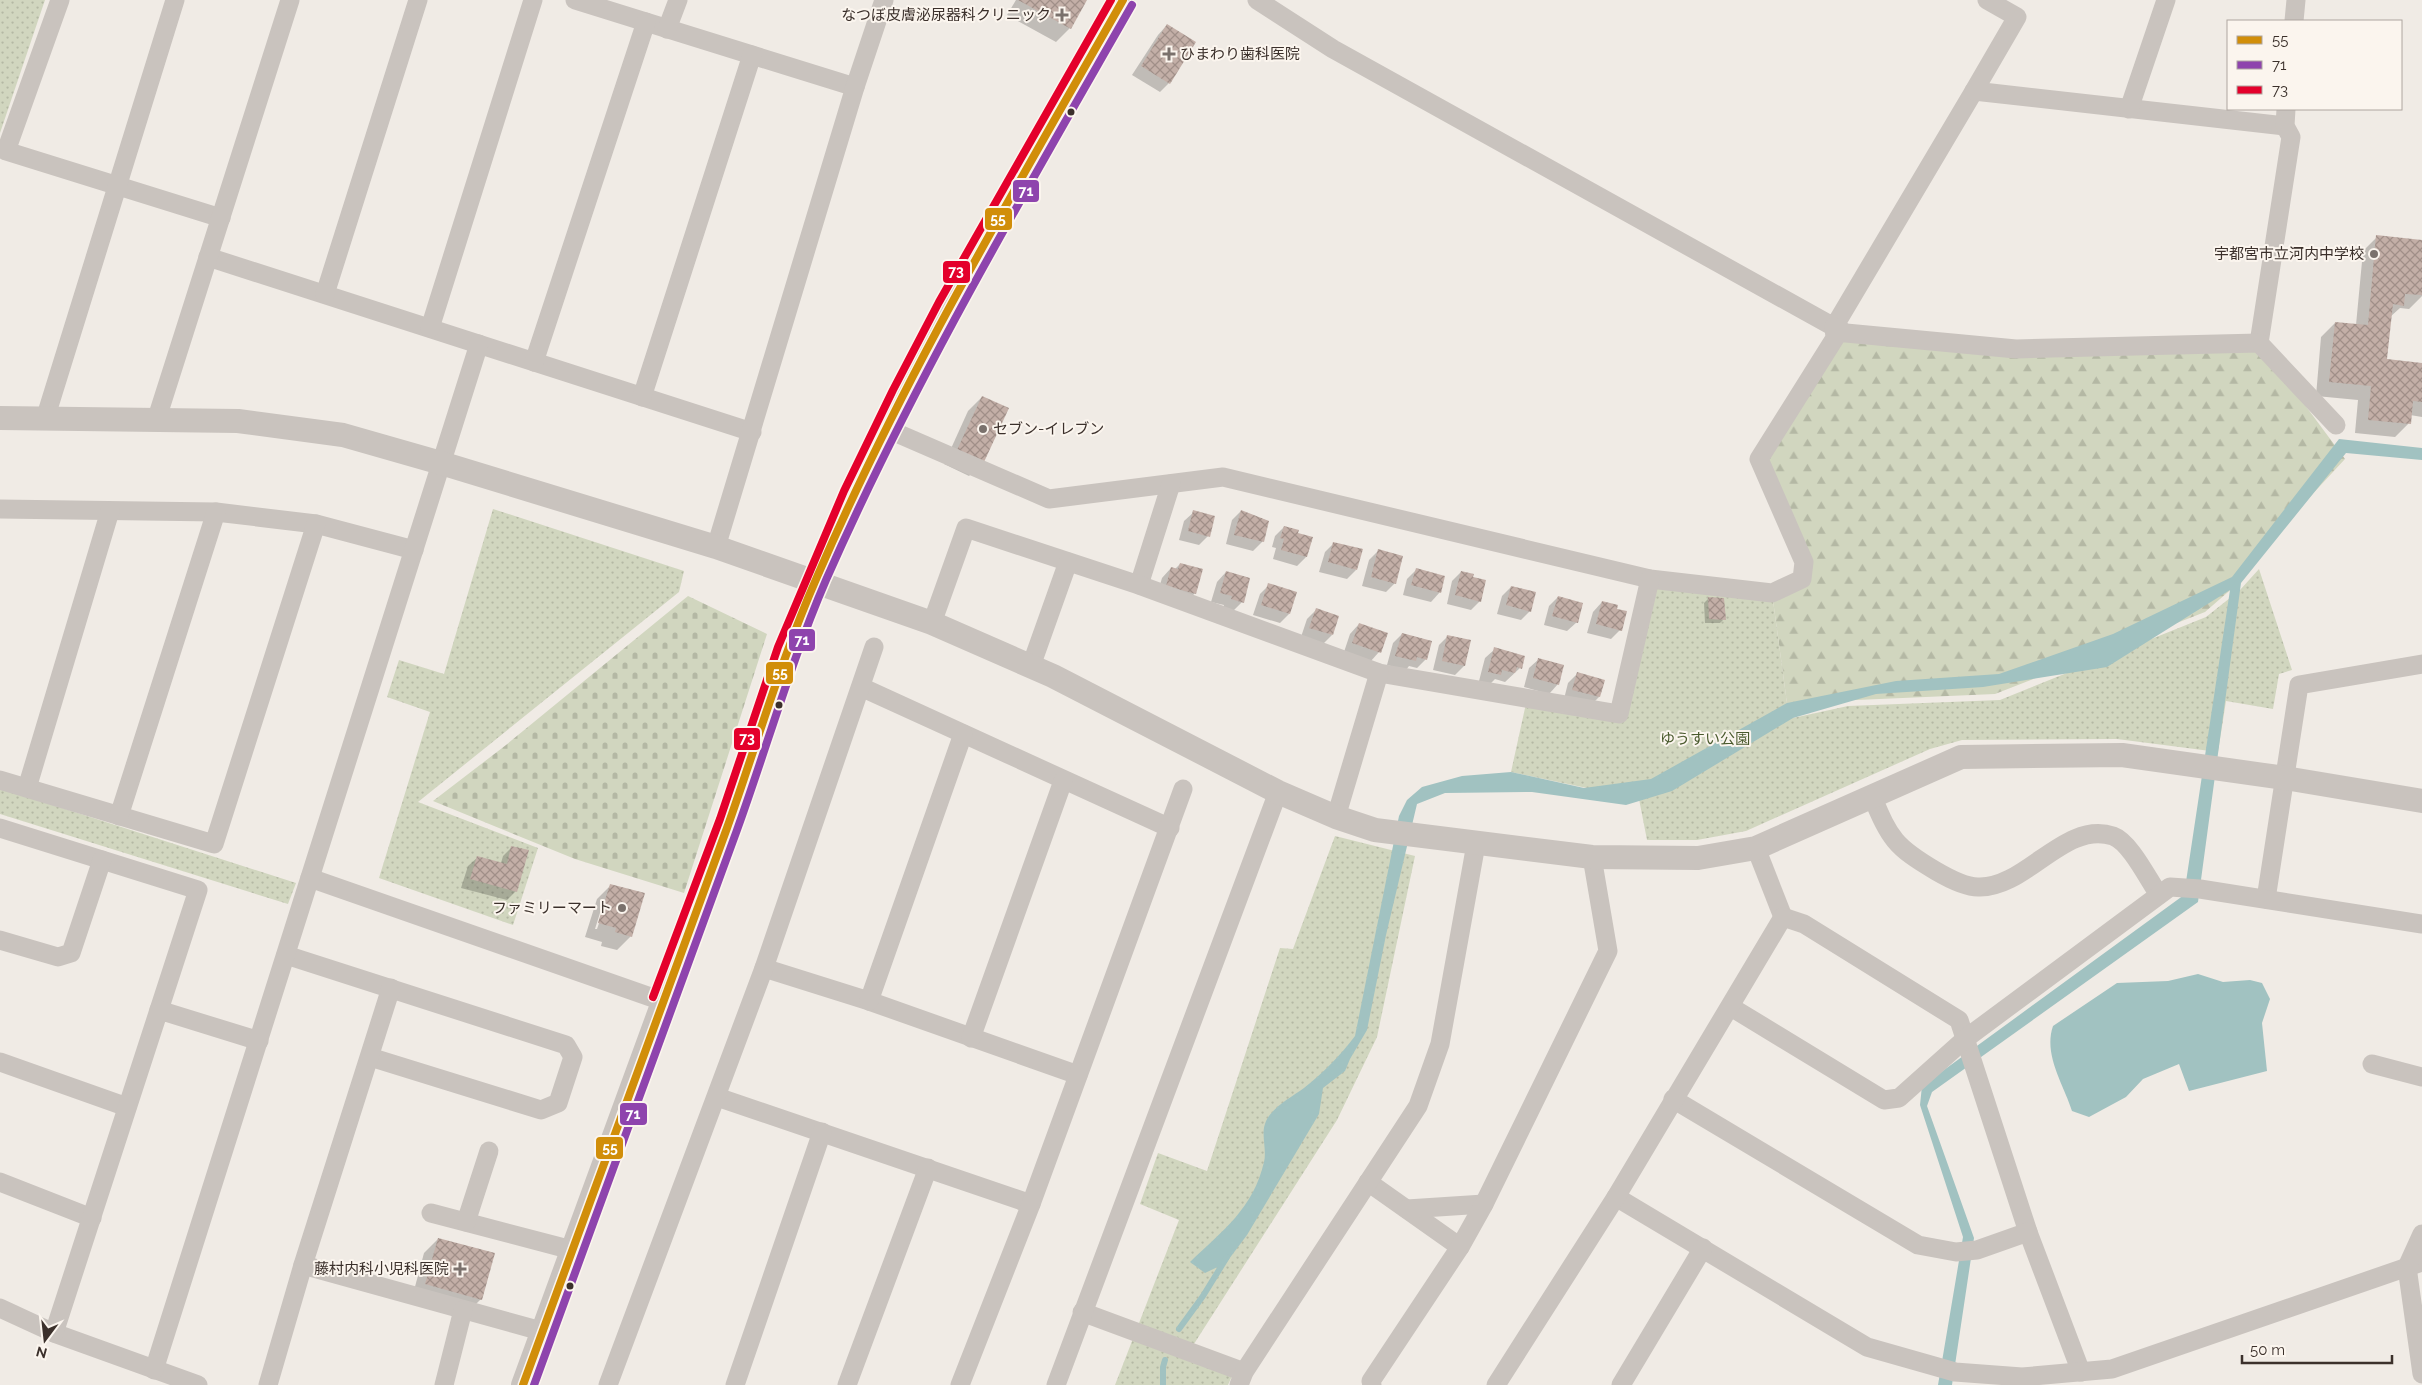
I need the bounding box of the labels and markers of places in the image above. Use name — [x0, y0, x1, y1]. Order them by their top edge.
place label: なつぼ皮膚泌尿器科クリニック — [841, 6, 1051, 24]
marker: なつぼ皮膚泌尿器科クリニック — [1055, 8, 1069, 22]
place label: ひまわり歯科医院 — [1180, 45, 1300, 63]
marker: ひまわり歯科医院 — [1162, 47, 1176, 61]
unlabelled marker — [1066, 107, 1076, 117]
place label: 宇都宮市立河内中学校 — [2214, 245, 2364, 263]
marker: 宇都宮市立河内中学校 — [2368, 248, 2380, 260]
place label: セブン-イレブン — [993, 420, 1104, 438]
marker: セブン-イレブン — [977, 423, 989, 435]
unlabelled marker — [774, 700, 784, 710]
place label: ファミリーマート — [492, 899, 612, 917]
marker: ファミリーマート — [616, 902, 628, 914]
place label: 藤村内科小児科医院 — [314, 1260, 449, 1278]
marker: 藤村内科小児科医院 — [453, 1262, 467, 1276]
unlabelled marker — [565, 1281, 575, 1291]

